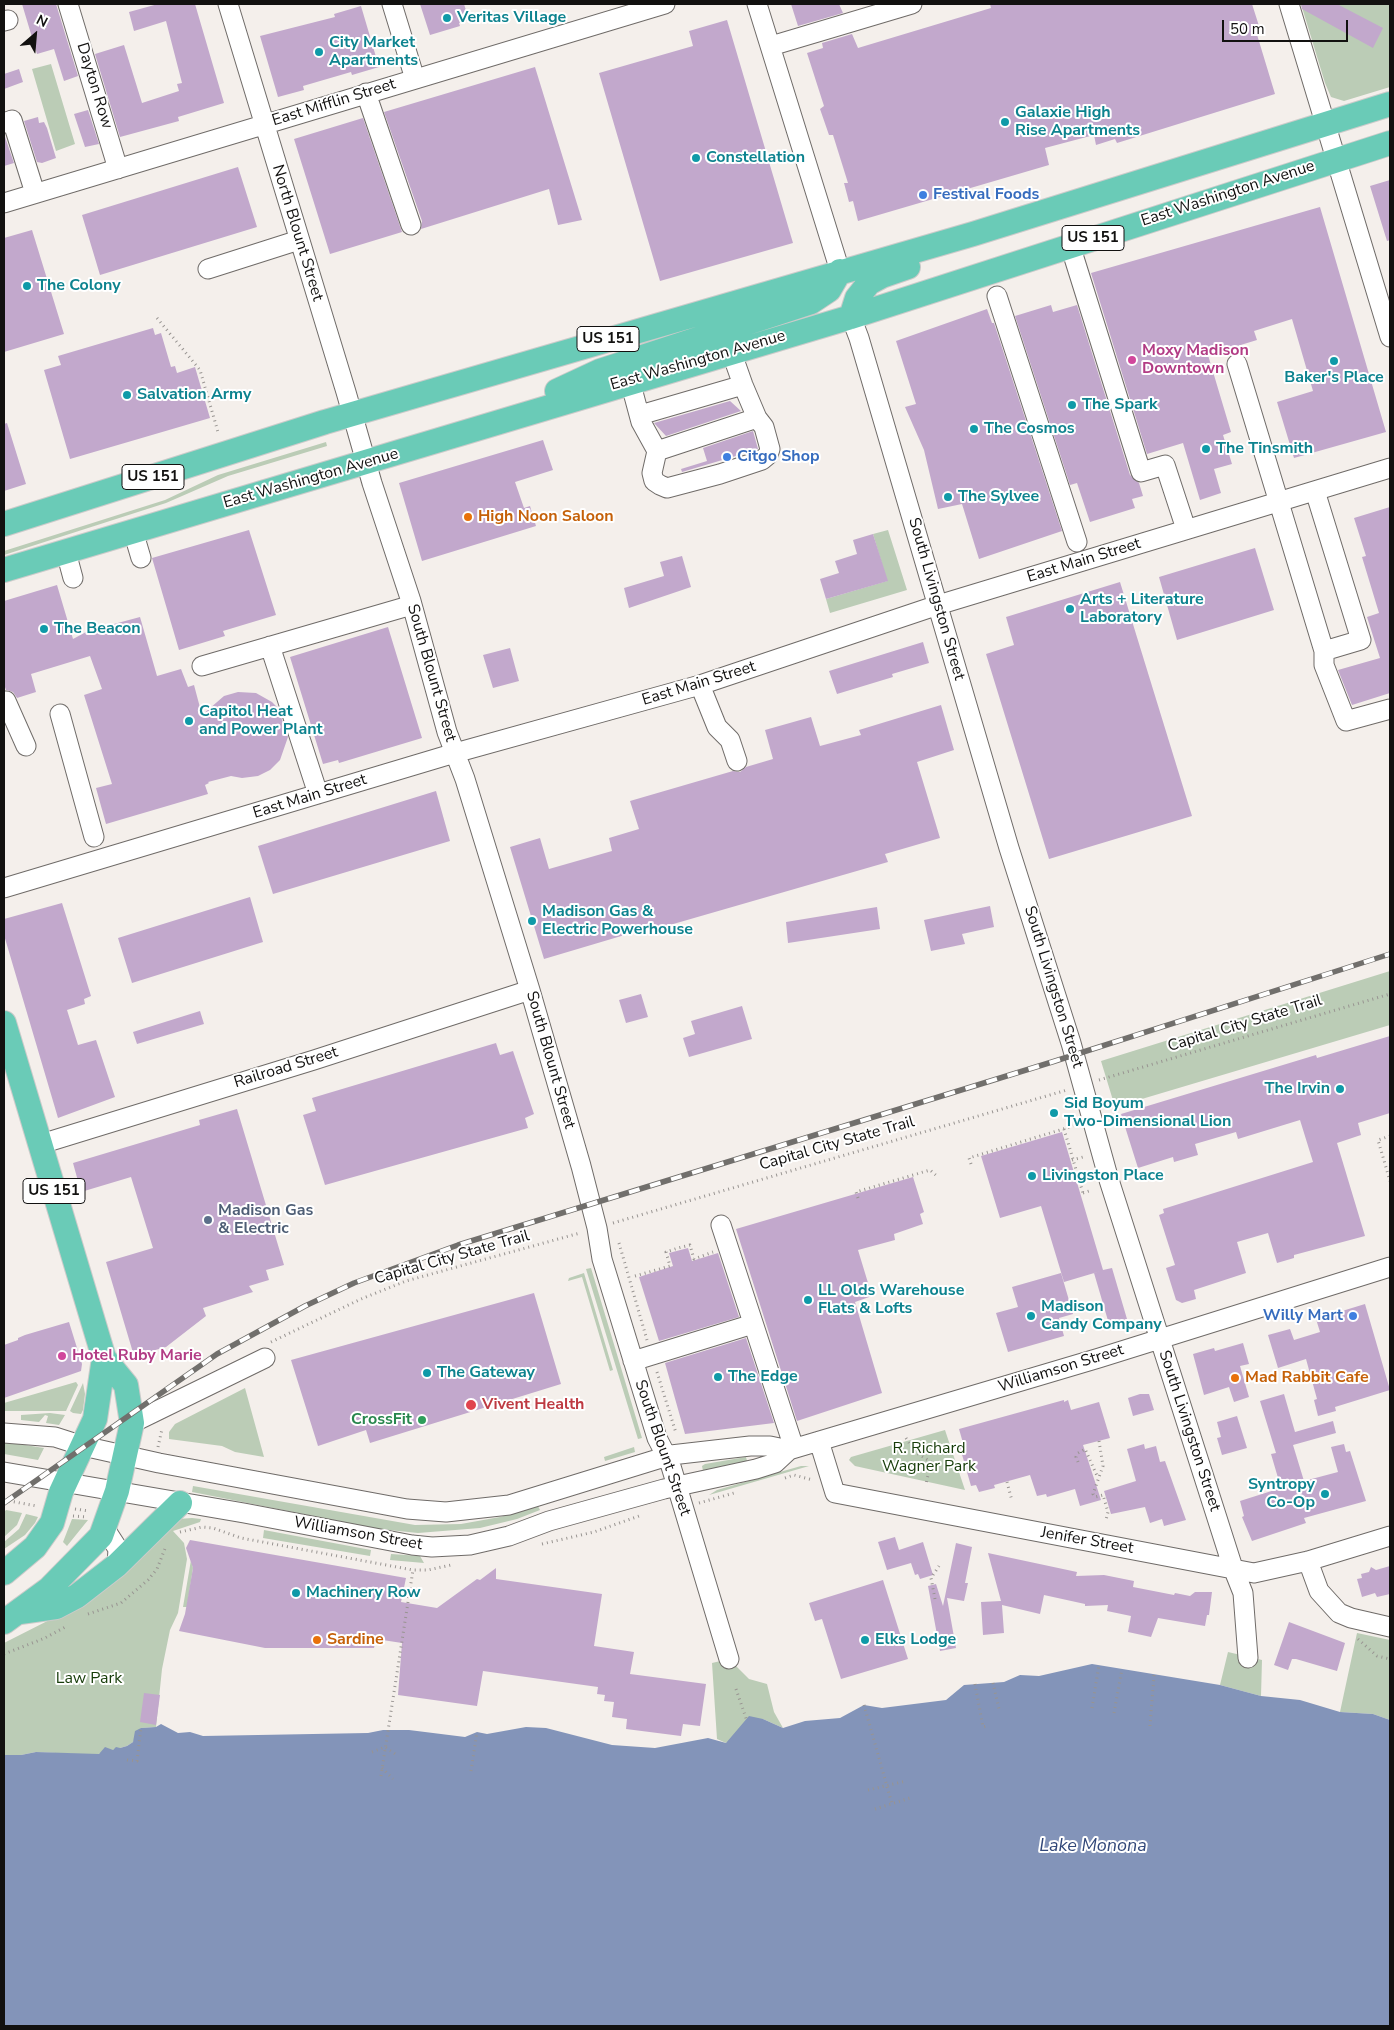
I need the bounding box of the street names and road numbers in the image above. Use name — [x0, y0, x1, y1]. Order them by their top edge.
street label: Dayton Row — [72, 41, 116, 131]
street label: East Mifflin Street — [270, 75, 398, 131]
street label: East Washington Avenue — [1139, 157, 1317, 231]
street label: North Blount Street — [267, 163, 327, 303]
road number: US 151 — [1062, 226, 1124, 250]
road number: US 151 — [577, 326, 639, 352]
street label: East Washington Avenue — [608, 327, 788, 395]
street label: East Washington Avenue — [221, 445, 401, 513]
road number: US 151 — [122, 464, 184, 490]
street label: South Livingston Street — [904, 516, 968, 682]
street label: East Main Street — [1025, 535, 1143, 587]
street label: South Blount Street — [402, 602, 460, 744]
street label: East Main Street — [640, 658, 758, 710]
street label: East Main Street — [251, 771, 369, 823]
street label: South Livingston Street — [1019, 904, 1087, 1070]
street label: South Blount Street — [521, 989, 579, 1131]
street label: Capital City State Trail — [1165, 991, 1325, 1057]
street label: Railroad Street — [232, 1043, 340, 1093]
street label: Capital City State Trail — [757, 1113, 917, 1175]
road number: US 151 — [23, 1178, 85, 1204]
street label: Capital City State Trail — [372, 1227, 532, 1289]
street label: Williamson Street — [996, 1341, 1126, 1397]
street label: South Livingston Street — [1154, 1348, 1224, 1514]
street label: South Blount Street — [630, 1378, 694, 1518]
street label: Williamson Street — [292, 1513, 424, 1555]
street label: Jenifer Street — [1039, 1523, 1135, 1559]

